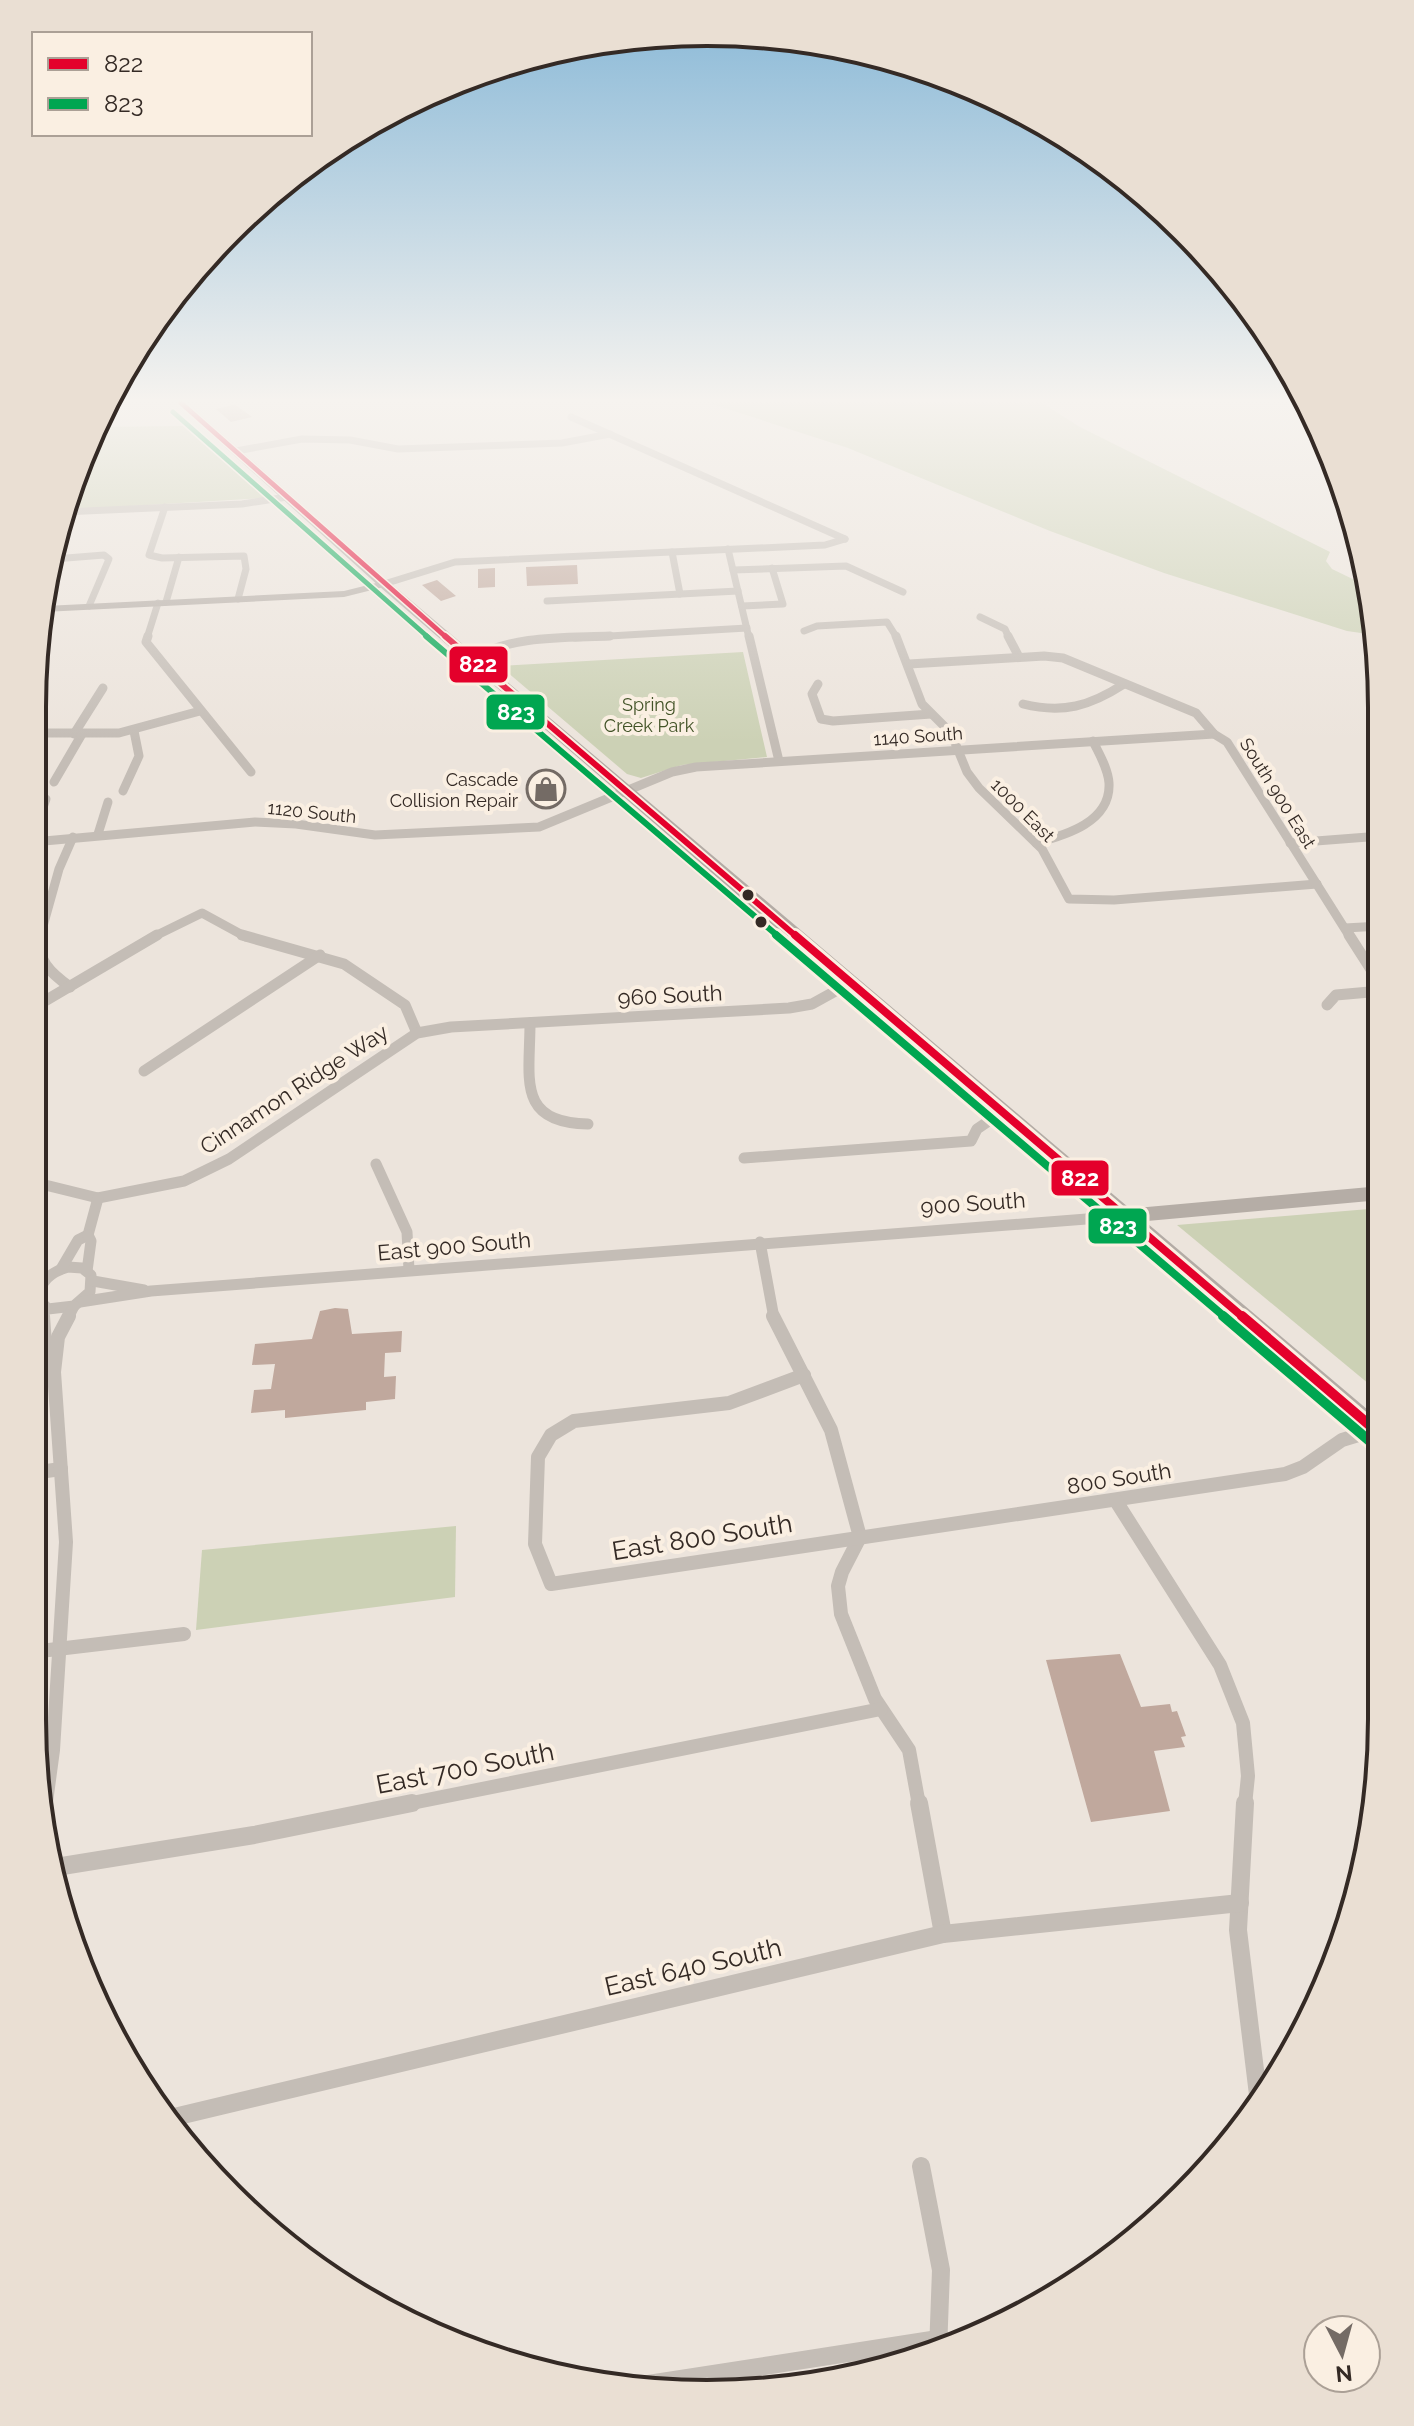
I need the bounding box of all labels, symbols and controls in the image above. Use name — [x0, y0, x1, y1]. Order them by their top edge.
legend — [32, 32, 312, 136]
text: 822 — [104, 49, 143, 78]
text: 823 — [104, 89, 144, 118]
line badge: 822 — [448, 645, 509, 684]
text: 822 — [459, 651, 497, 677]
line badge: 823 — [485, 693, 546, 731]
park label: Spring Creek Park — [604, 694, 695, 736]
text: 823 — [497, 699, 535, 725]
street label: 1140 South — [873, 722, 963, 750]
street label: South 900 East — [1236, 734, 1320, 852]
shop icon: Cascade Collision Repair — [525, 768, 567, 810]
place label: Cascade Collision Repair — [390, 769, 519, 811]
street label: 1000 East — [987, 774, 1059, 846]
street label: 1120 South — [267, 797, 357, 827]
unlabelled marker — [740, 887, 756, 903]
unlabelled marker — [753, 914, 769, 930]
street label: 960 South — [617, 979, 723, 1011]
street label: Cinnamon Ridge Way — [195, 1018, 393, 1159]
line badge: 822 — [1050, 1159, 1110, 1197]
text: 822 — [1061, 1165, 1099, 1191]
street label: 900 South — [920, 1186, 1026, 1220]
line badge: 823 — [1087, 1207, 1148, 1245]
text: 823 — [1099, 1213, 1137, 1239]
street label: East 900 South — [376, 1226, 532, 1266]
street label: 800 South — [1065, 1457, 1173, 1499]
street label: East 800 South — [610, 1508, 794, 1566]
street label: East 700 South — [373, 1736, 557, 1800]
street label: East 640 South — [602, 1932, 784, 2002]
north arrow — [1302, 2314, 1382, 2394]
text: N — [1334, 2360, 1354, 2388]

